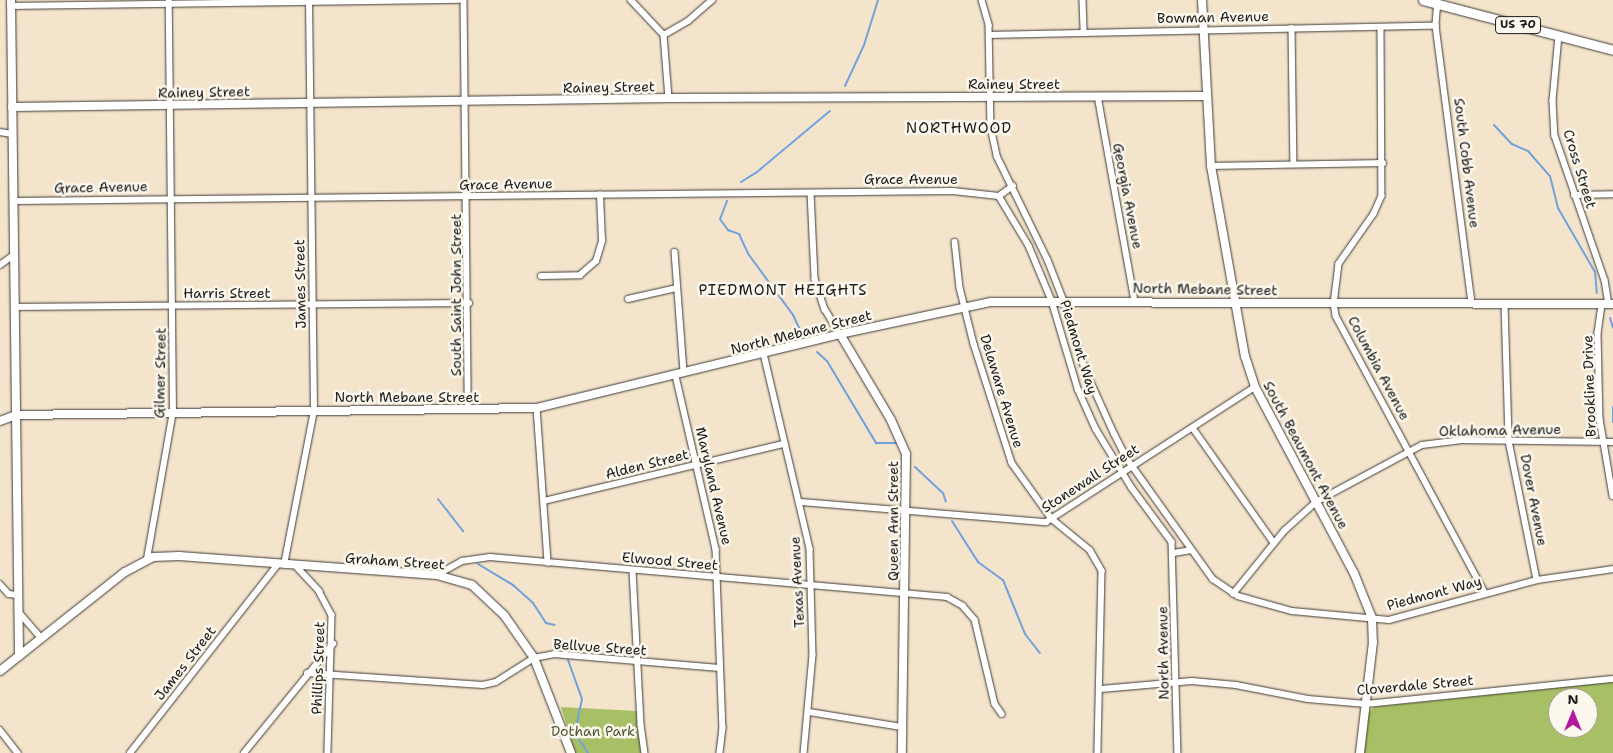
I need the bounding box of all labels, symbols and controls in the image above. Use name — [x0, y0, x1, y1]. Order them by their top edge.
street label: Bowman Avenue — [1157, 8, 1269, 26]
road number: US 70 — [1494, 16, 1542, 34]
street label: Rainey Street — [968, 76, 1060, 92]
street label: Rainey Street — [563, 78, 655, 96]
street label: Rainey Street — [158, 83, 250, 101]
street label: South Cobb Avenue — [1451, 97, 1483, 229]
district label: NORTHWOOD — [905, 120, 1013, 138]
street label: Cross Street — [1560, 127, 1600, 211]
street label: Georgia Avenue — [1109, 142, 1147, 250]
street label: Grace Avenue — [864, 171, 958, 187]
street label: Grace Avenue — [459, 175, 553, 193]
street label: Grace Avenue — [54, 178, 148, 196]
street label: South Saint John Street — [448, 214, 464, 376]
street label: James Street — [291, 239, 309, 329]
street label: North Mebane Street — [1132, 279, 1278, 299]
district label: PIEDMONT HEIGHTS — [696, 282, 870, 300]
street label: Harris Street — [183, 285, 271, 301]
street label: Piedmont Way — [1057, 298, 1101, 396]
street label: North Mebane Street — [729, 306, 873, 358]
street label: Columbia Avenue — [1344, 313, 1414, 423]
street label: Gilmer Street — [151, 327, 169, 419]
street label: Delaware Avenue — [977, 332, 1027, 450]
street label: Brookline Drive — [1579, 335, 1599, 437]
street label: South Beaumont Avenue — [1260, 378, 1352, 532]
street label: North Mebane Street — [335, 389, 479, 405]
street label: Oklahoma Avenue — [1439, 421, 1561, 439]
street label: Maryland Avenue — [692, 425, 736, 547]
street label: Stonewall Street — [1038, 440, 1142, 516]
street label: Alden Street — [604, 446, 690, 482]
street label: Dover Avenue — [1517, 453, 1551, 547]
street label: Queen Ann Street — [885, 461, 901, 581]
street label: Texas Avenue — [786, 536, 808, 628]
street label: Elwood Street — [621, 548, 719, 574]
street label: Graham Street — [344, 549, 446, 573]
street label: Piedmont Way — [1385, 572, 1483, 614]
street label: North Avenue — [1154, 606, 1172, 700]
street label: Phillips Street — [308, 621, 328, 715]
street label: James Street — [151, 623, 219, 703]
street label: Bellvue Street — [553, 635, 647, 659]
street label: Cloverdale Street — [1356, 672, 1474, 698]
north arrow — [1548, 688, 1598, 738]
text: N — [1567, 690, 1579, 708]
park label: Dothan Park — [551, 723, 635, 739]

